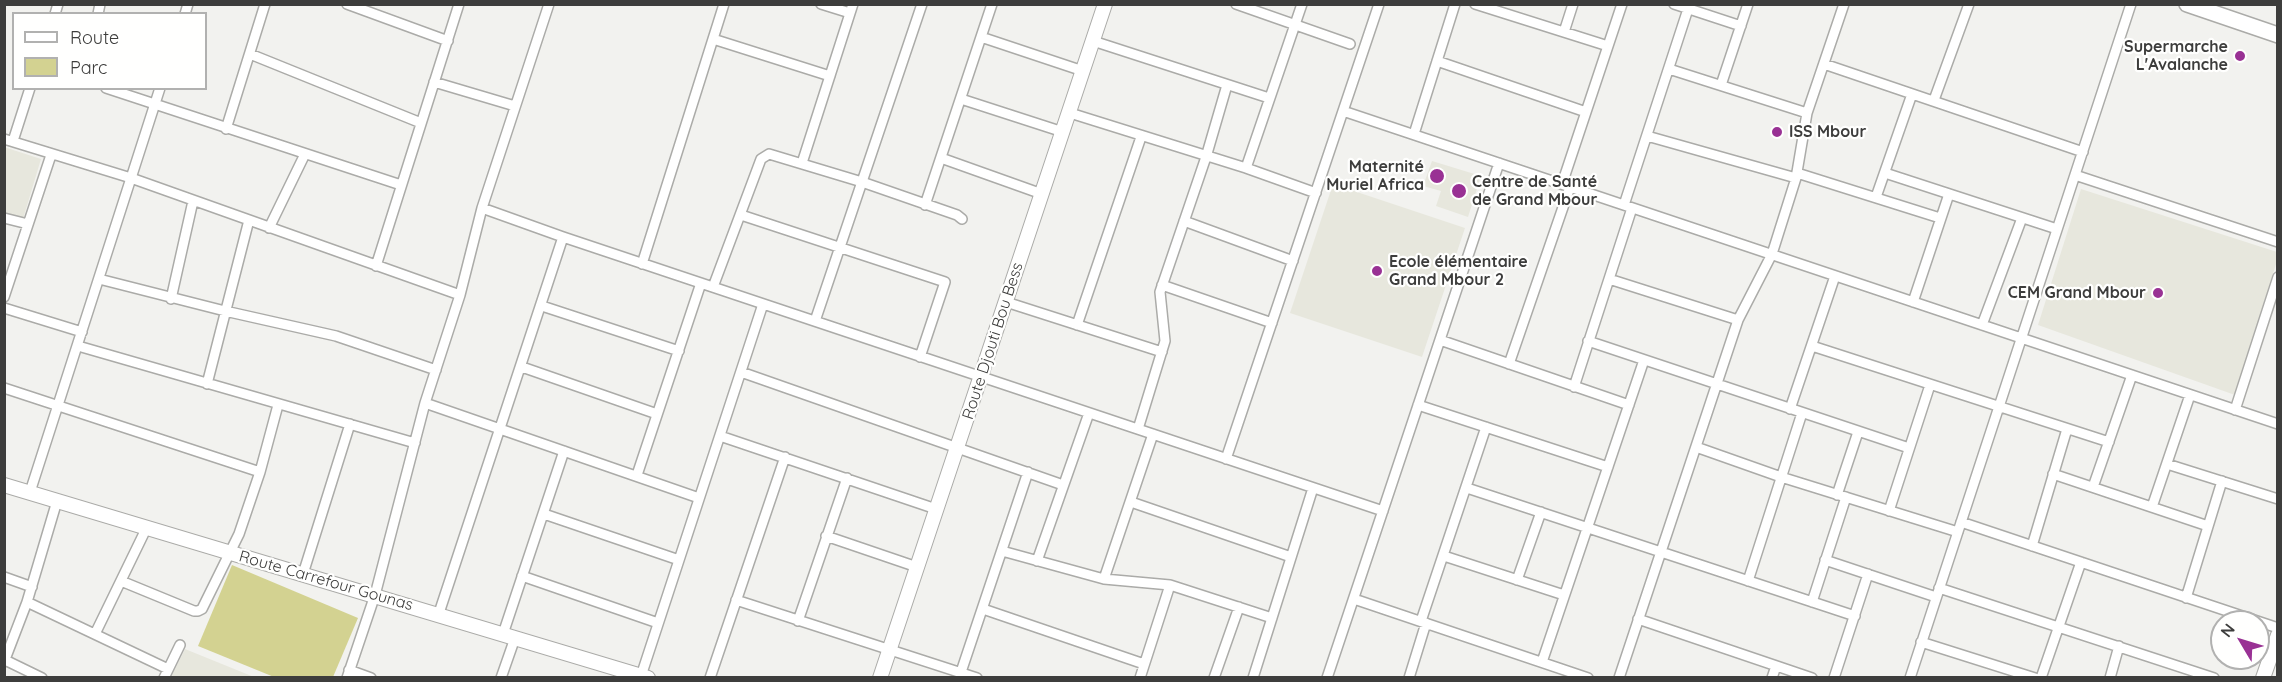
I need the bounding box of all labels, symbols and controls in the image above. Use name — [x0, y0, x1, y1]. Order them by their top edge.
legend — [12, 12, 207, 90]
text: Route — [70, 26, 119, 49]
place label: Supermarche L'Avalanche — [2124, 37, 2228, 75]
marker: Supermarche L'Avalanche — [2233, 49, 2247, 63]
text: Parc — [70, 56, 107, 79]
place label: ISS Mbour — [1789, 122, 1866, 142]
marker: ISS Mbour — [1770, 125, 1784, 139]
place label: Maternité Muriel Africa — [1326, 157, 1424, 195]
marker: Maternité Muriel Africa — [1428, 167, 1446, 185]
place label: Centre de Santé de Grand Mbour — [1472, 172, 1597, 210]
marker: Centre de Santé de Grand Mbour — [1450, 182, 1468, 200]
place label: Ecole élémentaire Grand Mbour 2 — [1389, 252, 1528, 290]
street label: Route Djouti Bou Bess — [959, 260, 1027, 422]
marker: Ecole élémentaire Grand Mbour 2 — [1370, 264, 1384, 278]
place label: CEM Grand Mbour — [2008, 283, 2146, 303]
marker: CEM Grand Mbour — [2151, 286, 2165, 300]
street label: Route Carrefour Gounas — [237, 547, 415, 615]
north arrow — [2210, 610, 2270, 670]
text: N — [2216, 619, 2239, 641]

